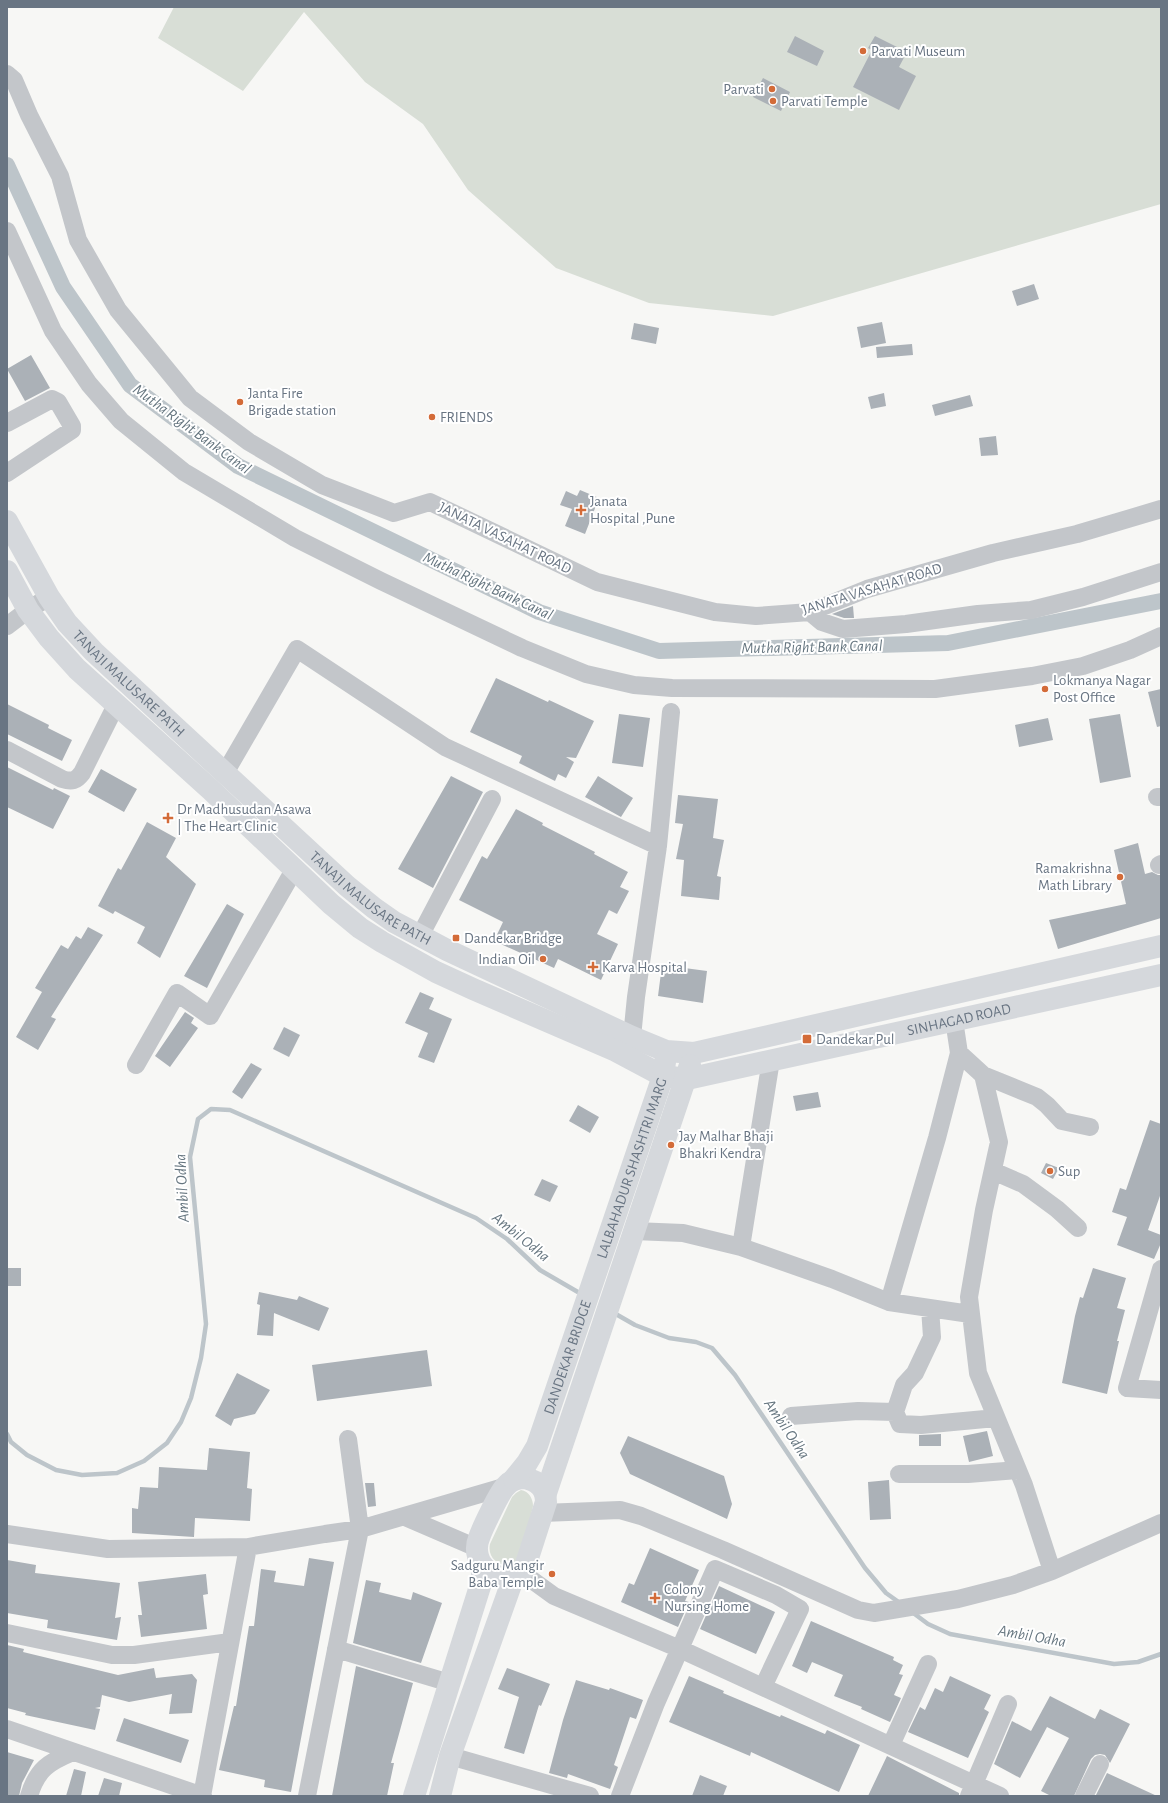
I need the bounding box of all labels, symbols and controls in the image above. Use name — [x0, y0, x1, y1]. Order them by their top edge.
place label: Parvati Museum — [871, 44, 965, 59]
marker: Parvati Museum — [858, 46, 868, 56]
place label: Parvati — [723, 82, 764, 97]
marker: Parvati — [767, 84, 777, 94]
place label: Parvati Temple — [781, 94, 868, 109]
marker: Parvati Temple — [768, 96, 778, 106]
water label: Mutha Right Bank Canal — [130, 381, 254, 477]
place label: Janta Fire Brigade station — [248, 386, 336, 418]
marker: Janta Fire Brigade station — [235, 397, 245, 407]
place label: FRIENDS — [440, 410, 493, 425]
marker: FRIENDS — [427, 412, 437, 422]
place label: Janata Hospital ,Pune — [590, 494, 675, 526]
street label: JANATA VASAHAT ROAD — [436, 499, 574, 577]
marker: Janata Hospital ,Pune — [575, 504, 587, 516]
water label: Mutha Right Bank Canal — [421, 549, 555, 623]
street label: JANATA VASAHAT ROAD — [800, 560, 944, 617]
street label: TANAJI MALUSARE PATH — [70, 627, 188, 740]
water label: Mutha Right Bank Canal — [741, 638, 883, 656]
place label: Lokmanya Nagar Post Office — [1053, 673, 1151, 705]
marker: Lokmanya Nagar Post Office — [1040, 684, 1050, 694]
place label: Dr Madhusudan Asawa | The Heart Clinic — [177, 802, 312, 835]
marker: Dr Madhusudan Asawa | The Heart Clinic — [162, 812, 174, 824]
street label: TANAJI MALUSARE PATH — [307, 848, 434, 948]
place label: Ramakrishna Math Library — [1035, 861, 1113, 893]
marker: Ramakrishna Math Library — [1115, 872, 1125, 882]
place label: Dandekar Bridge — [464, 931, 562, 946]
marker: Dandekar Bridge — [451, 933, 461, 943]
place label: Indian Oil — [478, 952, 535, 967]
marker: Indian Oil — [538, 954, 548, 964]
place label: Karva Hospital — [602, 960, 687, 975]
marker: Karva Hospital — [587, 961, 599, 973]
street label: SINHAGAD ROAD — [906, 1001, 1013, 1038]
place label: Dandekar Pul — [816, 1032, 894, 1047]
marker: Dandekar Pul — [801, 1033, 813, 1045]
street label: LALBAHADUR SHASHTRI MARG — [594, 1076, 669, 1260]
place label: Jay Malhar Bhaji Bhakri Kendra — [679, 1129, 774, 1161]
marker: Jay Malhar Bhaji Bhakri Kendra — [666, 1140, 676, 1150]
water label: Ambil Odha — [172, 1153, 192, 1224]
place label: Sup — [1058, 1164, 1080, 1179]
marker: Sup — [1045, 1166, 1055, 1176]
water label: Ambil Odha — [489, 1209, 553, 1265]
street label: DANDEKAR BRIDGE — [541, 1298, 594, 1416]
water label: Ambil Odha — [761, 1395, 813, 1462]
place label: Sadguru Mangir Baba Temple — [451, 1558, 544, 1590]
marker: Sadguru Mangir Baba Temple — [547, 1569, 557, 1579]
place label: Colony Nursing Home — [664, 1582, 749, 1614]
marker: Colony Nursing Home — [649, 1592, 661, 1604]
water label: Ambil Odha — [996, 1622, 1067, 1650]

